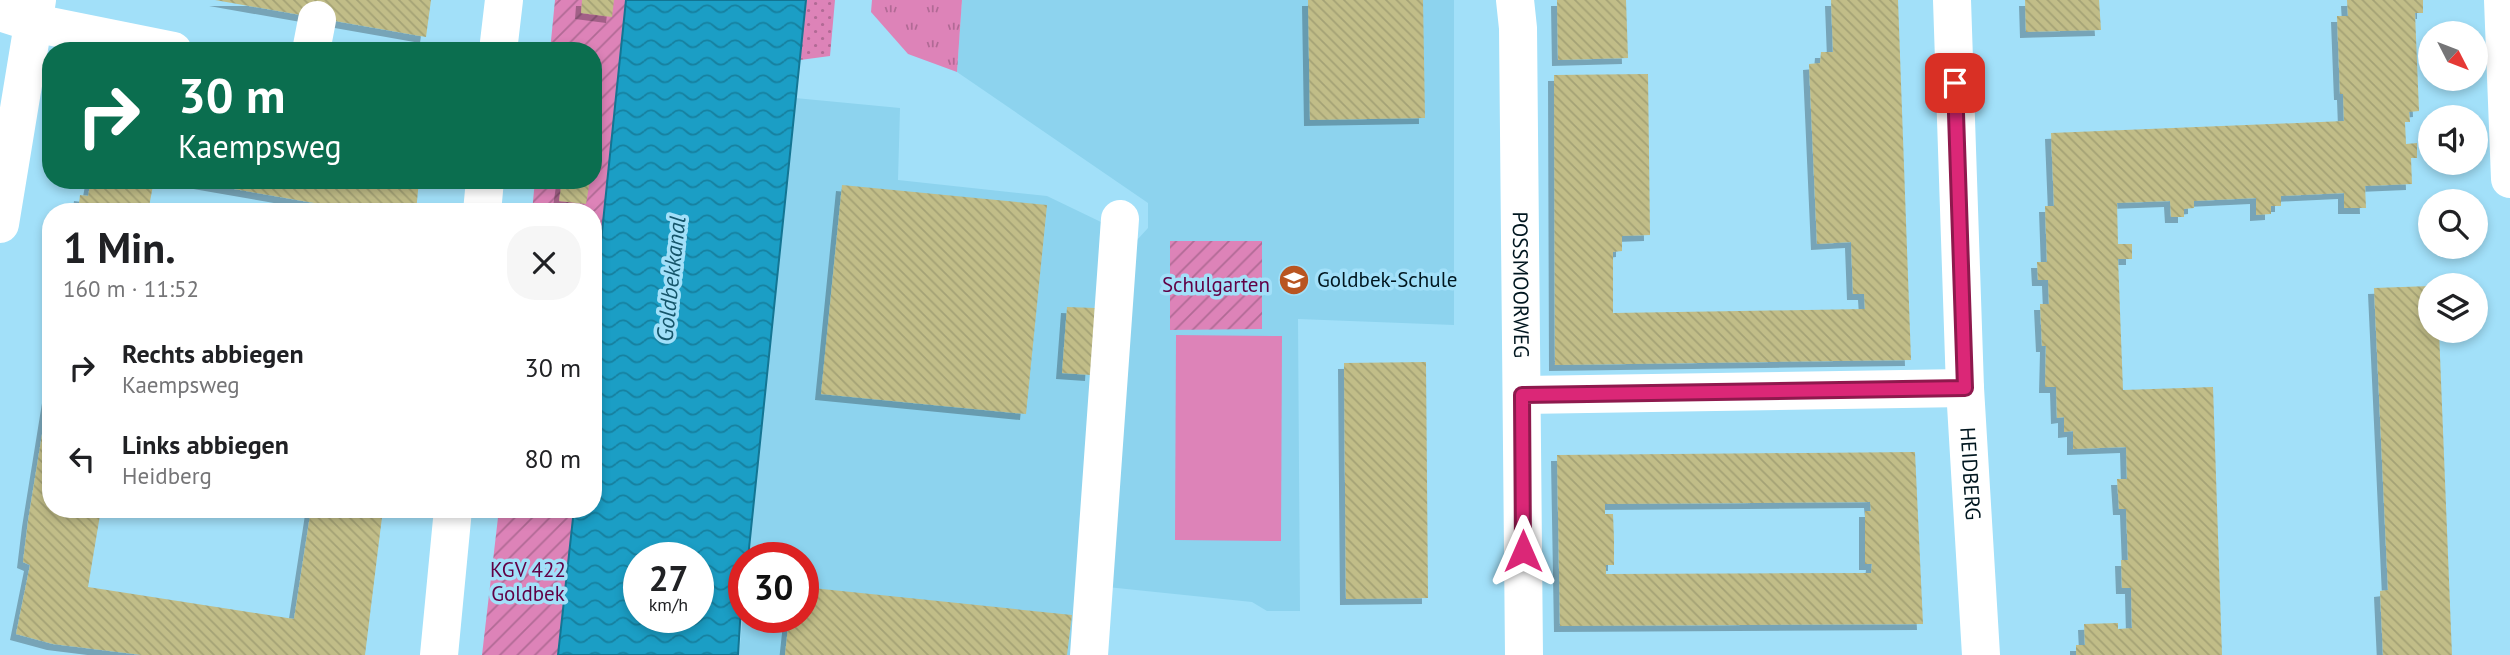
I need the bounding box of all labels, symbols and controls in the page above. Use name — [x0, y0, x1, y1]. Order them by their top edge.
north arrow — [2418, 21, 2488, 91]
map controls — [2418, 21, 2488, 343]
pin — [1925, 53, 1985, 113]
text: 30 m — [178, 63, 285, 127]
icon: arrive — [1936, 64, 1974, 102]
icon: right — [63, 70, 154, 161]
button: sound — [2418, 105, 2488, 175]
text: Kaempsweg — [178, 125, 342, 167]
button: search — [2418, 189, 2488, 259]
street label: POSSMOORWEG — [1507, 211, 1535, 358]
water label: Goldbekkanal — [649, 215, 692, 343]
text: 1 Min. — [63, 220, 176, 275]
button: close — [507, 226, 581, 300]
school or university icon: Goldbek-Schule — [1277, 263, 1311, 297]
place label: Goldbek-Schule — [1317, 266, 1457, 293]
park label: Schulgarten — [1162, 271, 1270, 298]
button: layers — [2418, 273, 2488, 343]
text: 160 m · 11:52 — [63, 274, 199, 303]
text: Rechts abbiegen — [122, 337, 304, 370]
icon: right — [63, 349, 101, 387]
text: 30 m — [525, 351, 581, 384]
text: Kaempsweg — [122, 370, 240, 399]
street label: HEIDBERG — [1954, 426, 1987, 521]
text: Links abbiegen — [122, 428, 289, 461]
icon: left — [63, 440, 101, 478]
text: 80 m — [525, 442, 581, 475]
text: Heidberg — [122, 461, 212, 490]
position arrow — [1486, 514, 1560, 588]
speed limit sign: 30 — [728, 542, 819, 633]
text: 27 — [649, 555, 688, 601]
park label: KGV 422 Goldbek — [490, 556, 566, 607]
text: km/h — [649, 593, 688, 616]

